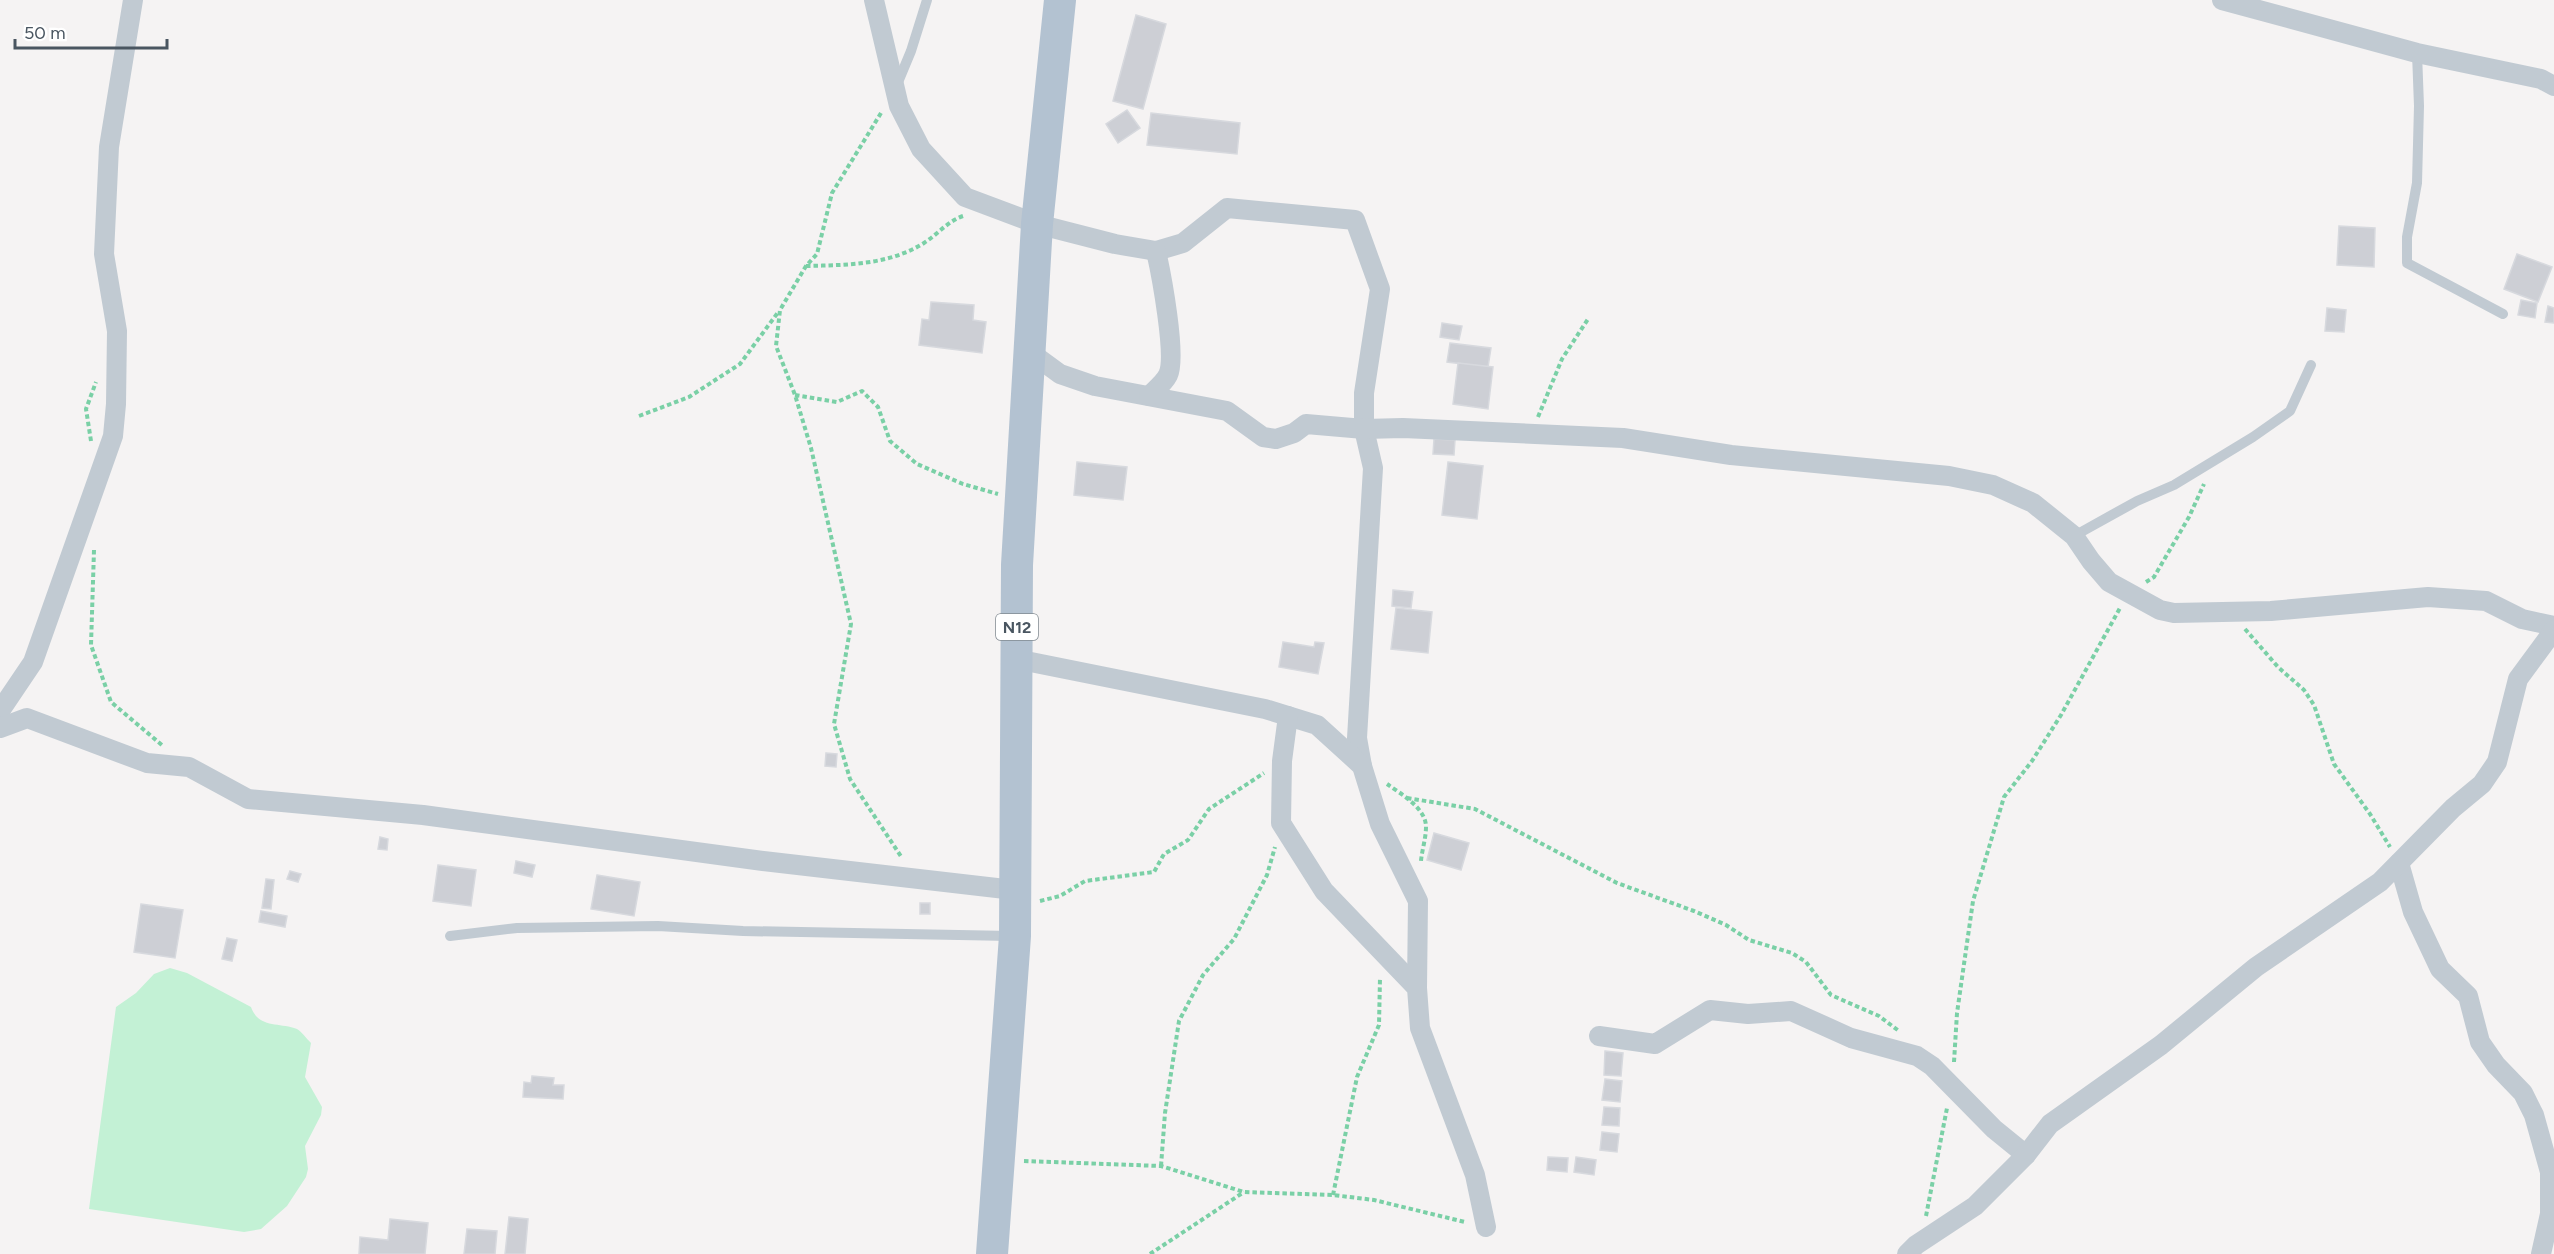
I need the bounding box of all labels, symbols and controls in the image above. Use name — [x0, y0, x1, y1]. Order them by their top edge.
scale bar — [15, 12, 166, 50]
text: 50 m — [24, 22, 66, 44]
road number: N12 — [996, 614, 1038, 640]

